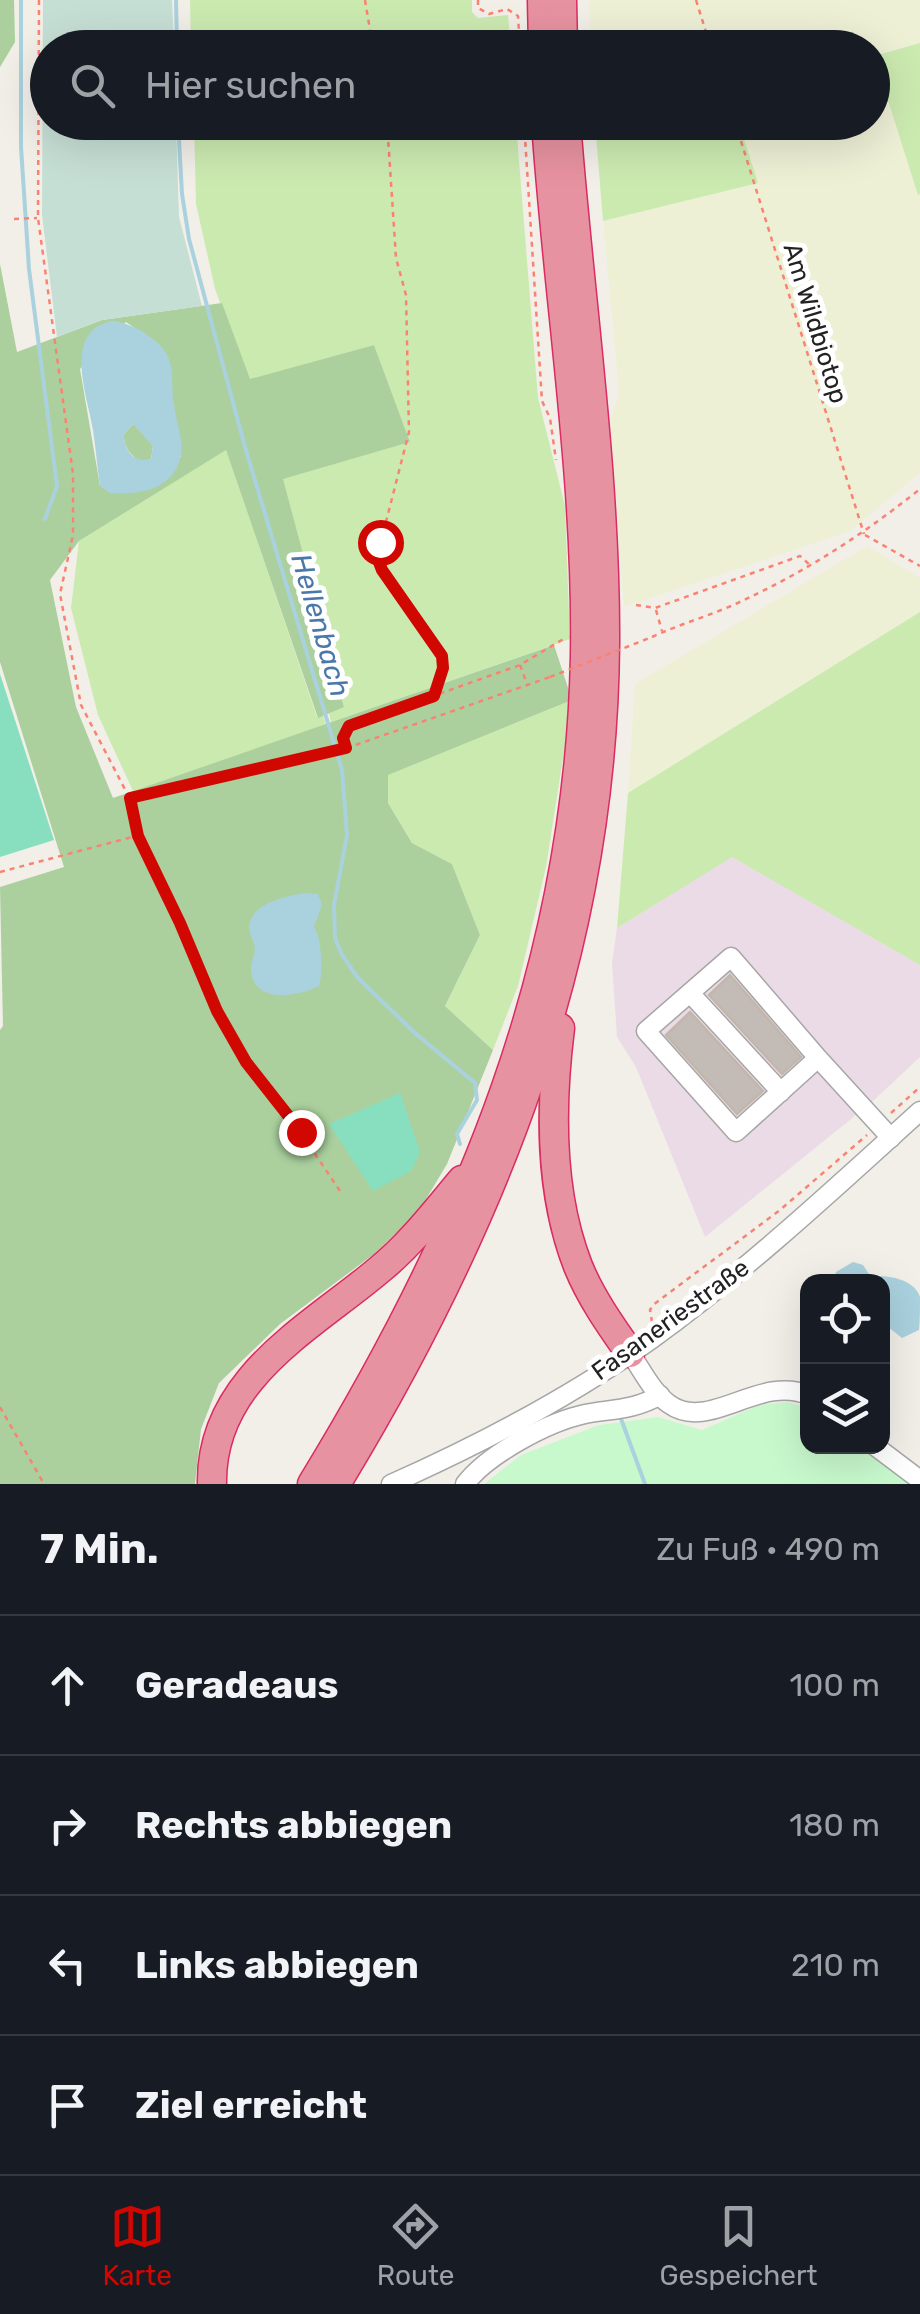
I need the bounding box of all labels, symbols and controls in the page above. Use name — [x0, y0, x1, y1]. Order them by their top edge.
search box — [30, 30, 890, 140]
icon: search — [65, 58, 120, 113]
text: Hier suchen — [145, 62, 356, 108]
street label: Am Wildbiotop — [777, 240, 854, 407]
route start — [358, 520, 404, 566]
water label: Hellenbach — [284, 550, 357, 701]
route end — [279, 1110, 325, 1156]
street label: Fasaneriestraße — [586, 1253, 755, 1386]
map controls — [800, 1274, 890, 1454]
button: locate — [800, 1274, 890, 1364]
button: layers — [800, 1364, 890, 1454]
text: 7 Min. — [40, 1524, 159, 1574]
text: Zu Fuß · 490 m — [656, 1530, 880, 1568]
icon: ahead — [40, 1658, 95, 1713]
text: Geradeaus — [135, 1662, 339, 1708]
text: 100 m — [789, 1666, 880, 1704]
icon: right — [40, 1798, 95, 1853]
text: Rechts abbiegen — [135, 1802, 452, 1848]
text: 180 m — [789, 1806, 880, 1844]
icon: left — [40, 1938, 95, 1993]
text: Links abbiegen — [135, 1942, 419, 1988]
text: 210 m — [791, 1946, 880, 1984]
icon: arrive — [40, 2078, 95, 2133]
text: Ziel erreicht — [135, 2082, 367, 2128]
tab: Karte — [102, 2199, 172, 2292]
tab: Route — [377, 2199, 455, 2292]
tab: Gespeichert — [660, 2199, 818, 2292]

